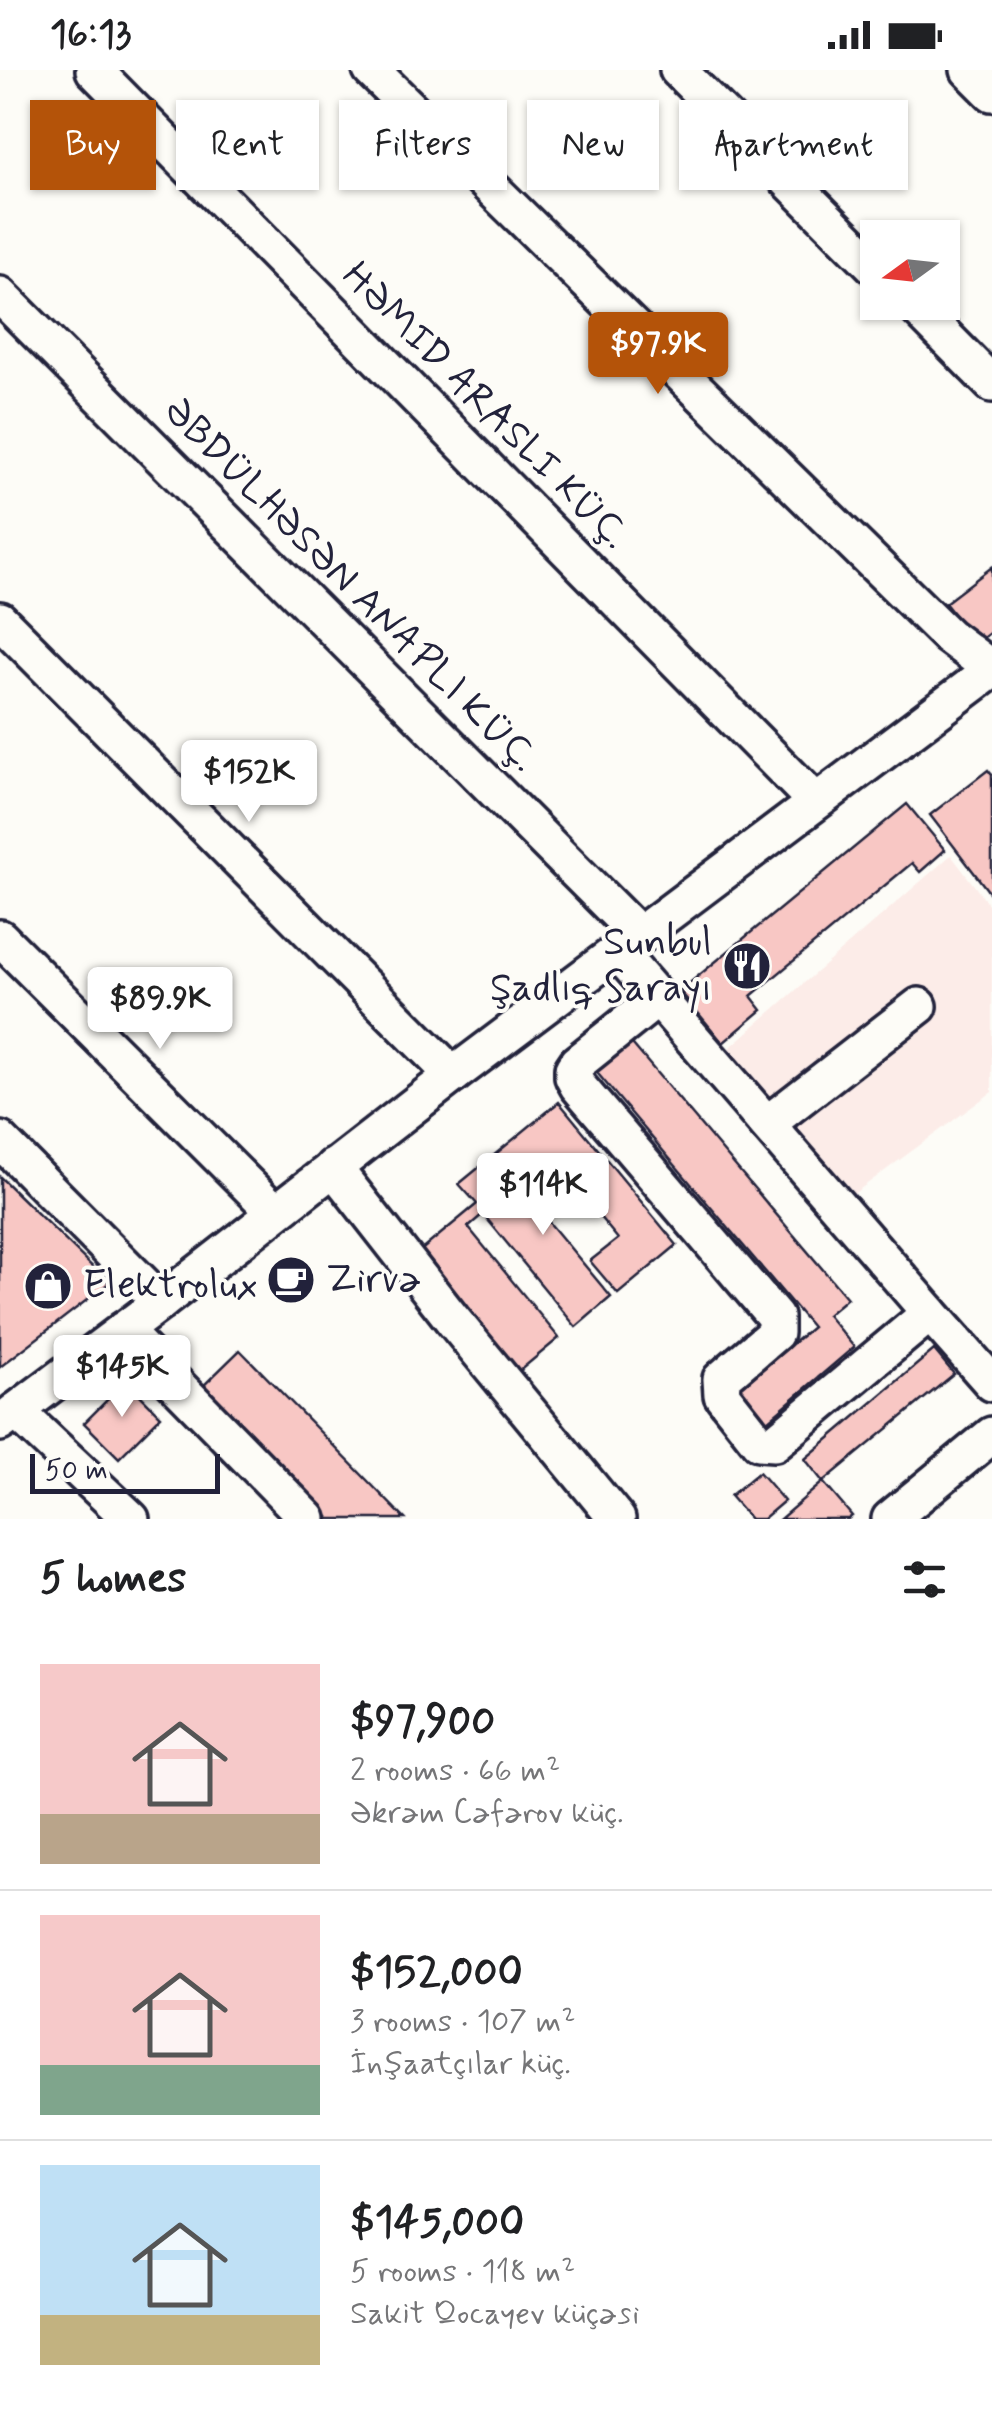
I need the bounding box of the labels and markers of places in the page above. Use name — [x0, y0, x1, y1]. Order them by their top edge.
pin: $97.9K — [577, 312, 739, 397]
pin: $152K — [179, 740, 319, 825]
place label: Sunbul Şadlıq Sarayı — [490, 917, 712, 1015]
restaurant icon: Sunbul Şadlıq Sarayı — [721, 940, 773, 992]
pin: $89.9K — [79, 967, 241, 1052]
pin: $114K — [473, 1153, 613, 1238]
cafe icon: Zirvə — [265, 1254, 317, 1306]
place label: Zirvə — [326, 1254, 422, 1306]
shop icon: Elektrolux — [22, 1260, 74, 1312]
place label: Elektrolux — [83, 1260, 258, 1312]
pin: $145K — [52, 1335, 192, 1420]

